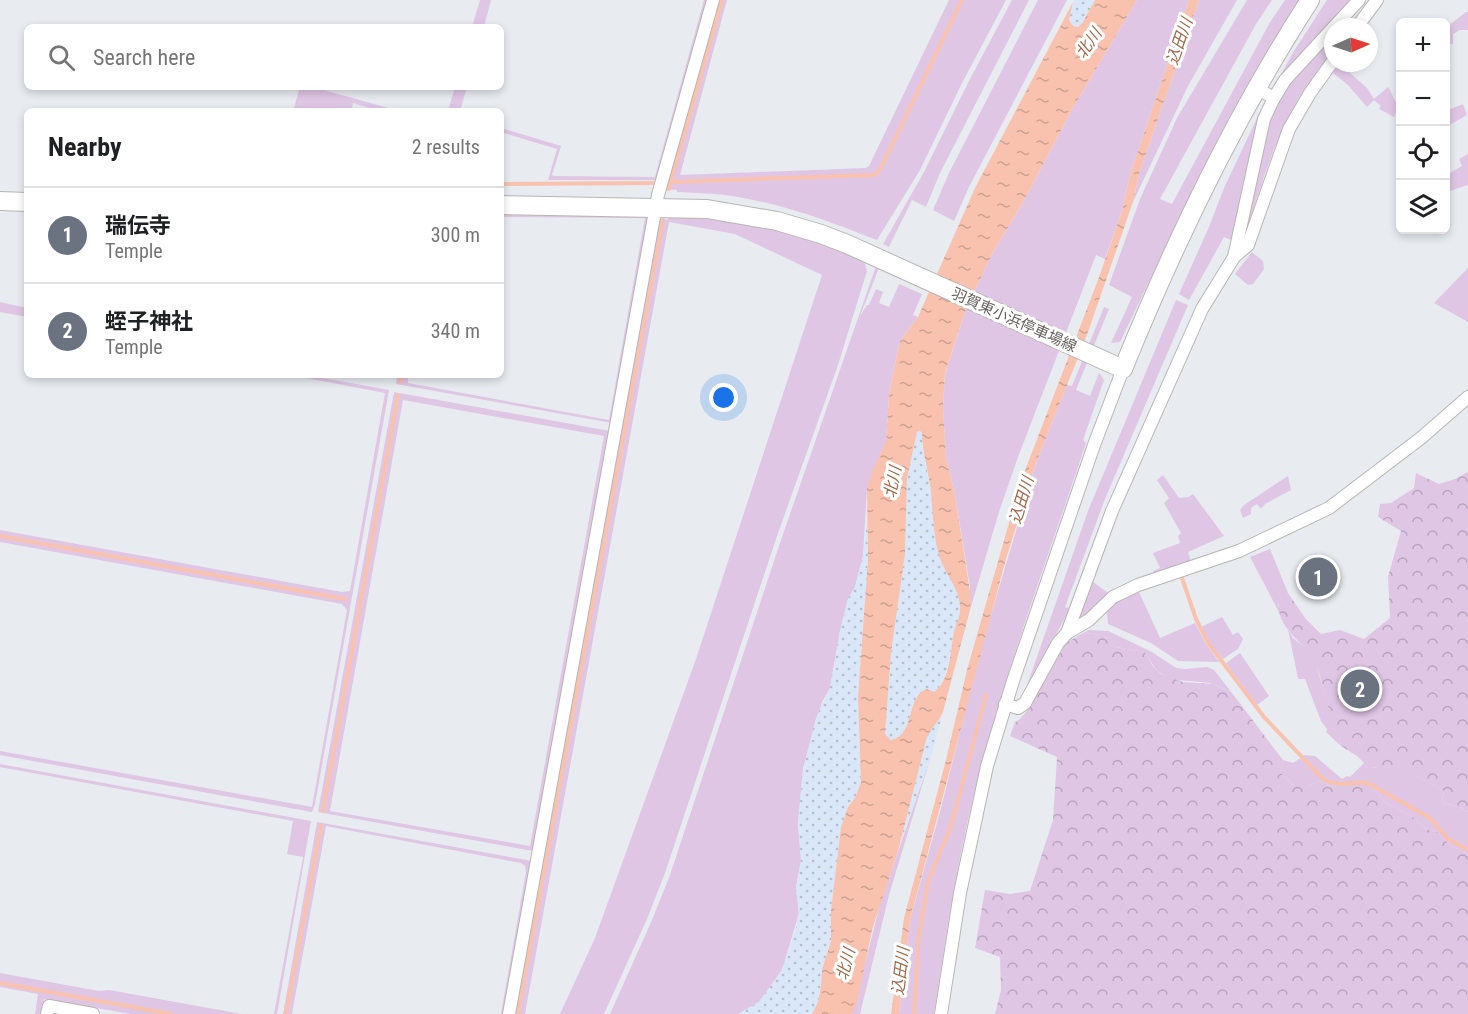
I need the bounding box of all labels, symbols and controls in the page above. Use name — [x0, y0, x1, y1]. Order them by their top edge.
water label: 込田川 — [1163, 13, 1197, 67]
north arrow — [1324, 18, 1378, 72]
map controls — [1396, 18, 1450, 234]
button: + — [1396, 18, 1450, 72]
water label: 北川 — [1071, 23, 1107, 62]
search box — [24, 24, 504, 90]
icon: search — [45, 41, 78, 74]
text: Search here — [93, 45, 195, 70]
button: − — [1396, 72, 1450, 126]
button: locate — [1396, 126, 1450, 180]
text: Nearby — [48, 132, 122, 162]
text: 2 results — [412, 135, 480, 159]
button: layers — [1396, 180, 1450, 234]
text: 瑞伝寺 — [105, 213, 171, 238]
text: 1 — [62, 223, 73, 247]
text: 300 m — [431, 223, 480, 247]
text: Temple — [105, 239, 163, 263]
street label: 羽賀東小浜停車場線 — [949, 284, 1079, 356]
text: 蛭子神社 — [105, 309, 193, 334]
text: 2 — [62, 319, 73, 343]
text: 340 m — [431, 319, 480, 343]
text: Temple — [105, 335, 163, 359]
your location — [709, 383, 738, 412]
water label: 北川 — [880, 463, 905, 500]
water label: 込田川 — [1005, 473, 1038, 526]
pin: 1 — [1298, 554, 1338, 600]
pin: 2 — [1340, 666, 1380, 712]
water label: 北川 — [832, 944, 859, 982]
water label: 込田川 — [888, 944, 913, 996]

